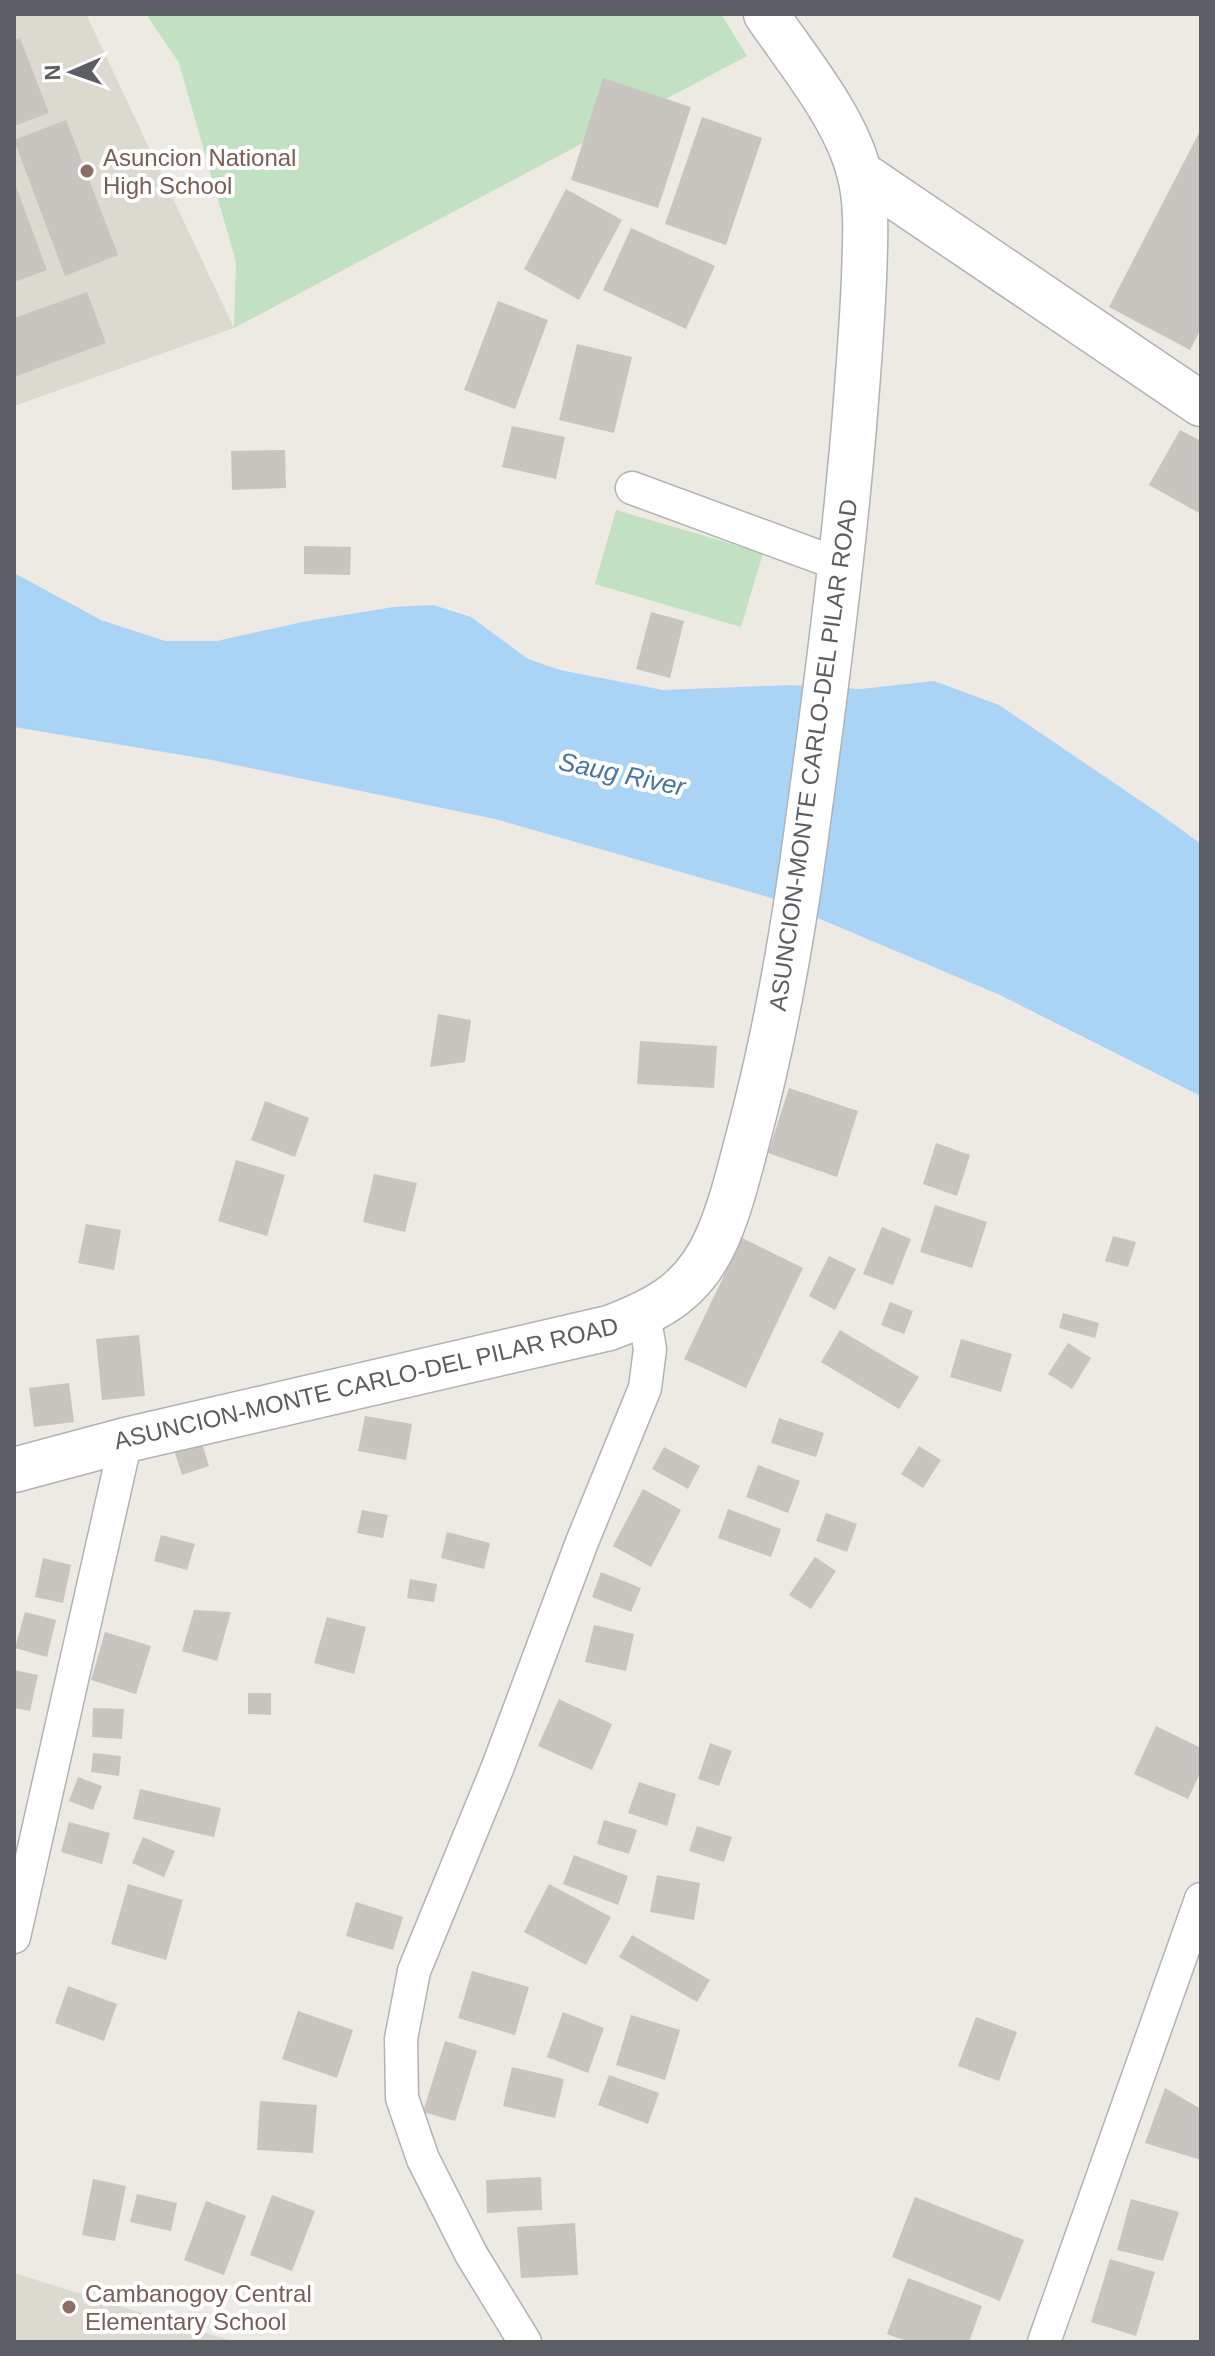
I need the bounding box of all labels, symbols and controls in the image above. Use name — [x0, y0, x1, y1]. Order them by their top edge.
north arrow — [32, 32, 112, 112]
text: N — [40, 64, 65, 81]
place label: Asuncion National High School — [103, 144, 296, 199]
marker: Asuncion National High School — [78, 162, 96, 180]
street label: ASUNCION-MONTE CARLO-DEL PILAR ROAD — [764, 497, 862, 1013]
water label: Saug River — [556, 746, 689, 802]
street label: ASUNCION-MONTE CARLO-DEL PILAR ROAD — [111, 1312, 621, 1454]
place label: Cambanogoy Central Elementary School — [85, 2280, 312, 2335]
marker: Cambanogoy Central Elementary School — [60, 2298, 78, 2316]

